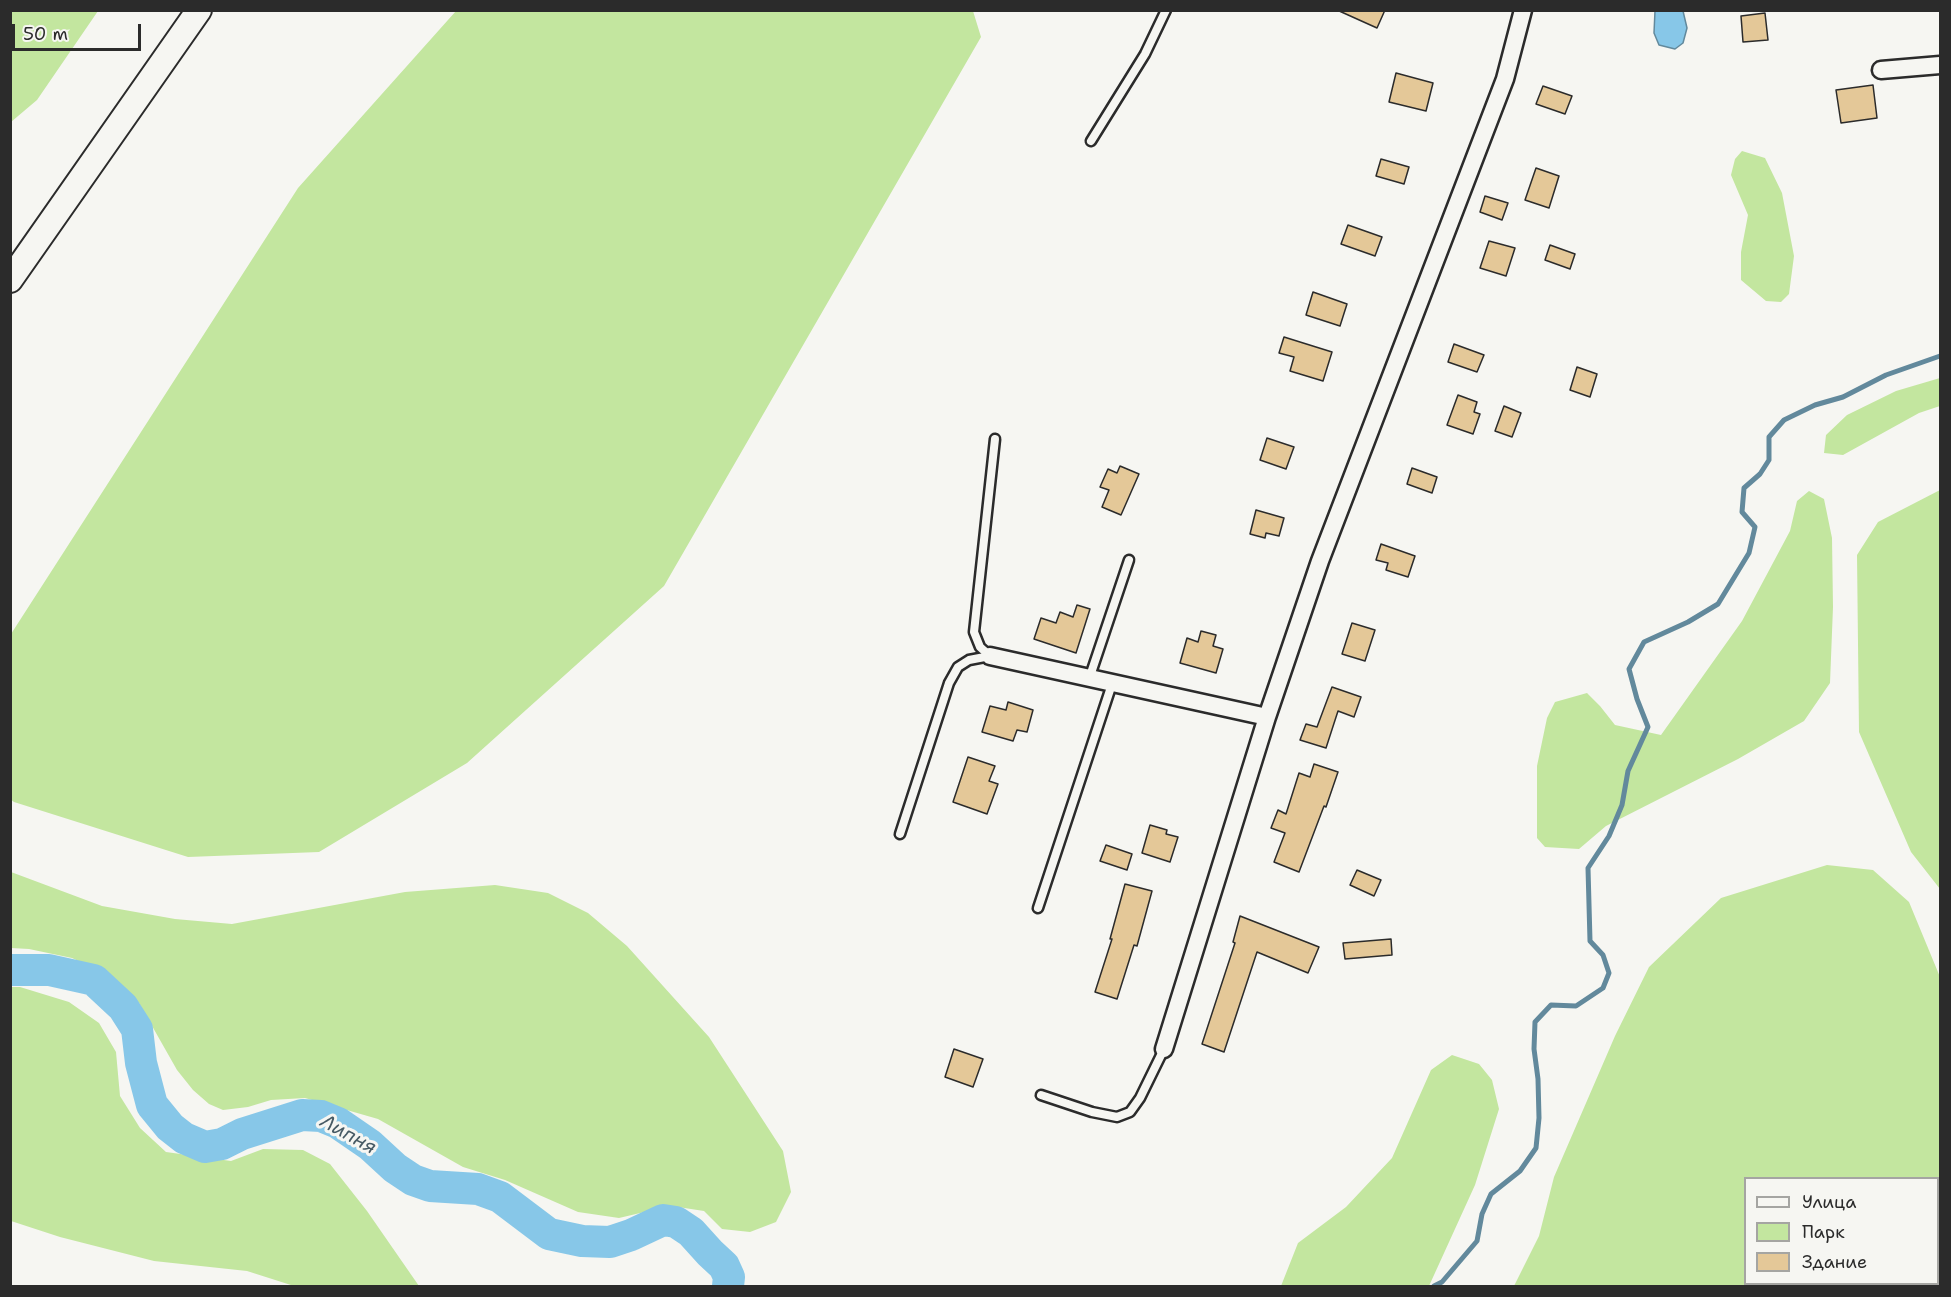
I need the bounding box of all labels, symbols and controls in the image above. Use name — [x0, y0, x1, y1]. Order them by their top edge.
scale bar — [15, 12, 144, 50]
text: 50 m — [23, 22, 68, 46]
water label: Липня — [316, 1110, 380, 1160]
legend — [1744, 1177, 1939, 1285]
text: Улица — [1802, 1190, 1856, 1214]
text: Парк — [1802, 1220, 1845, 1244]
text: Здание — [1802, 1250, 1867, 1274]

